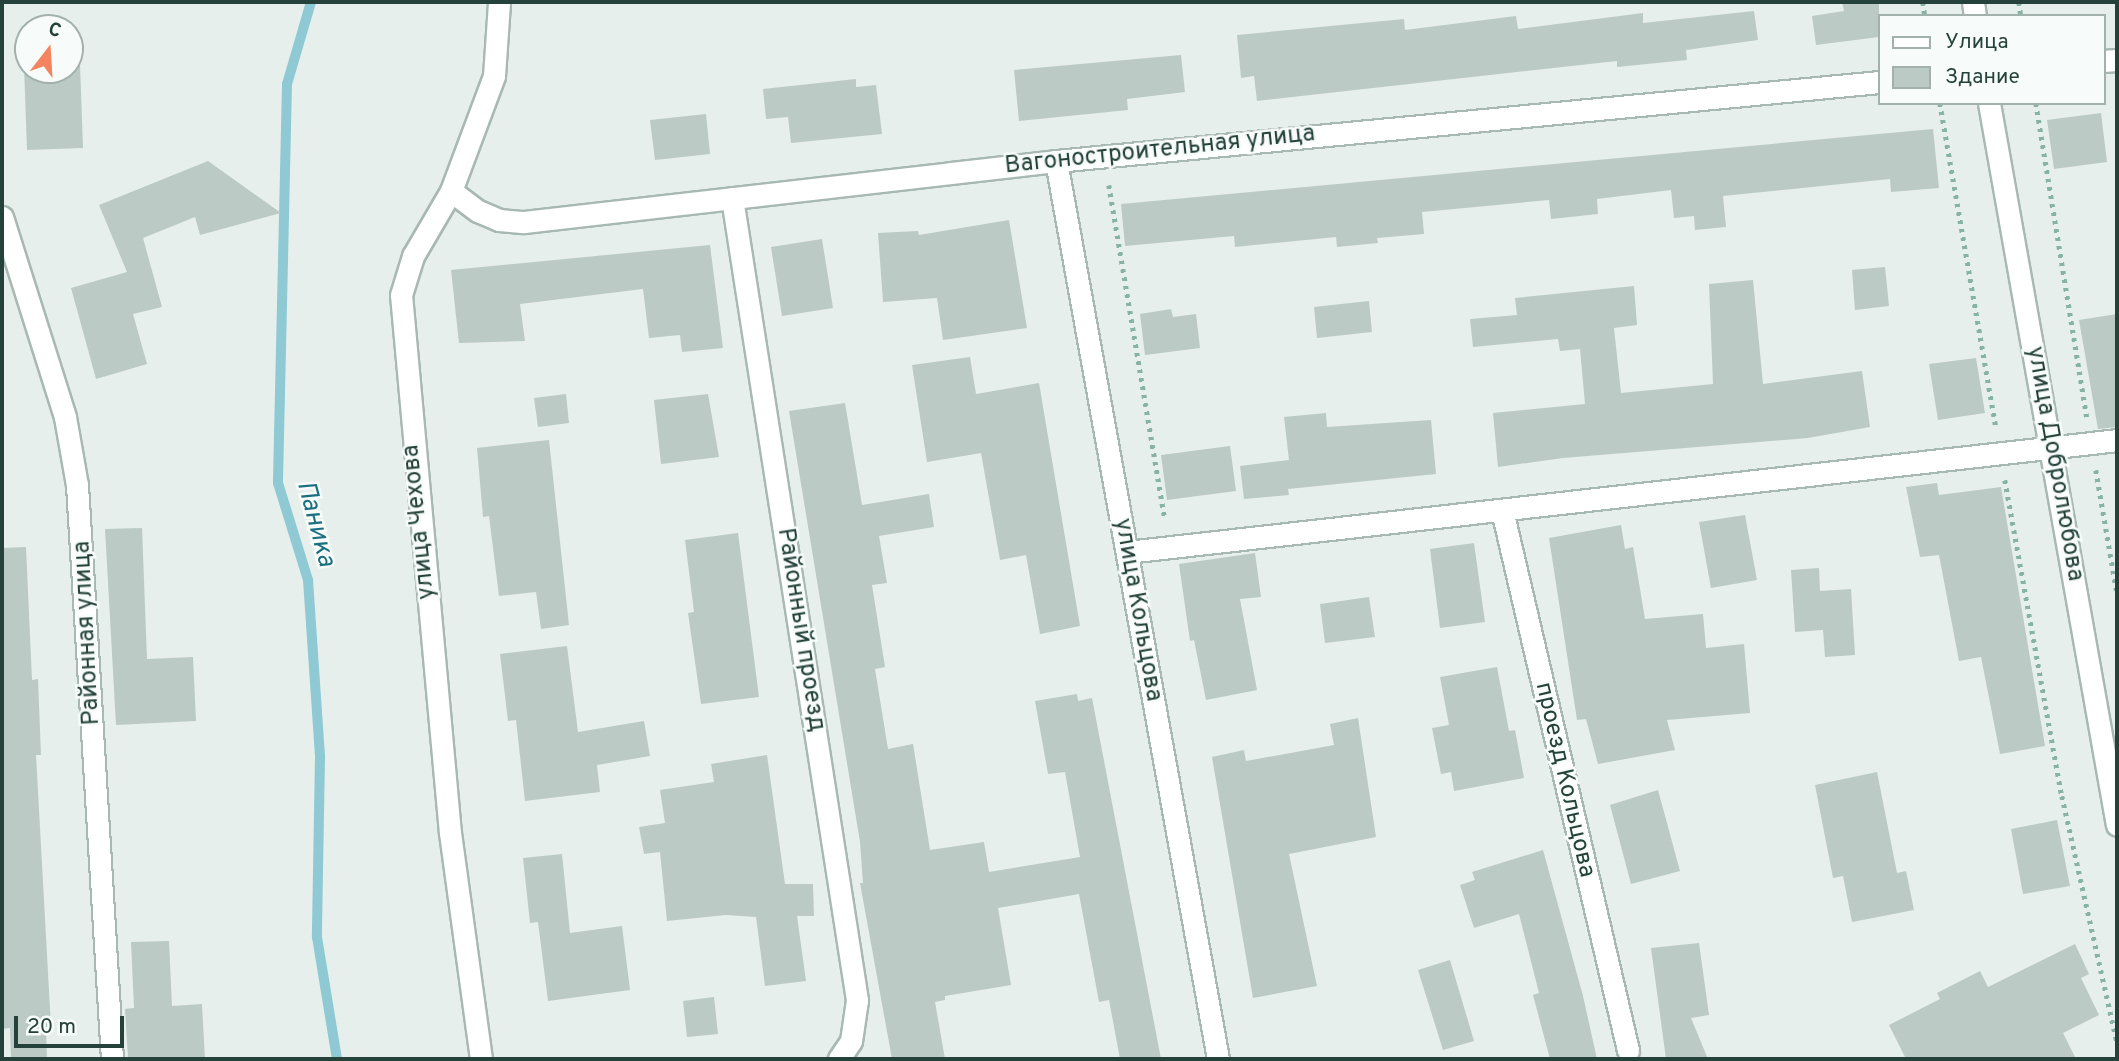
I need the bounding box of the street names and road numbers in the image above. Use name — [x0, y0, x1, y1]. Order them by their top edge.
street label: Вагоностроительная улица — [1003, 120, 1317, 182]
street label: улица Добролюбова — [2019, 344, 2089, 584]
street label: улица Чехова — [398, 443, 442, 601]
street label: улица Кольцова — [1107, 516, 1167, 704]
street label: Районный проезд — [770, 526, 830, 734]
street label: Районная улица — [69, 540, 107, 726]
street label: проезд Кольцова — [1528, 680, 1600, 880]

